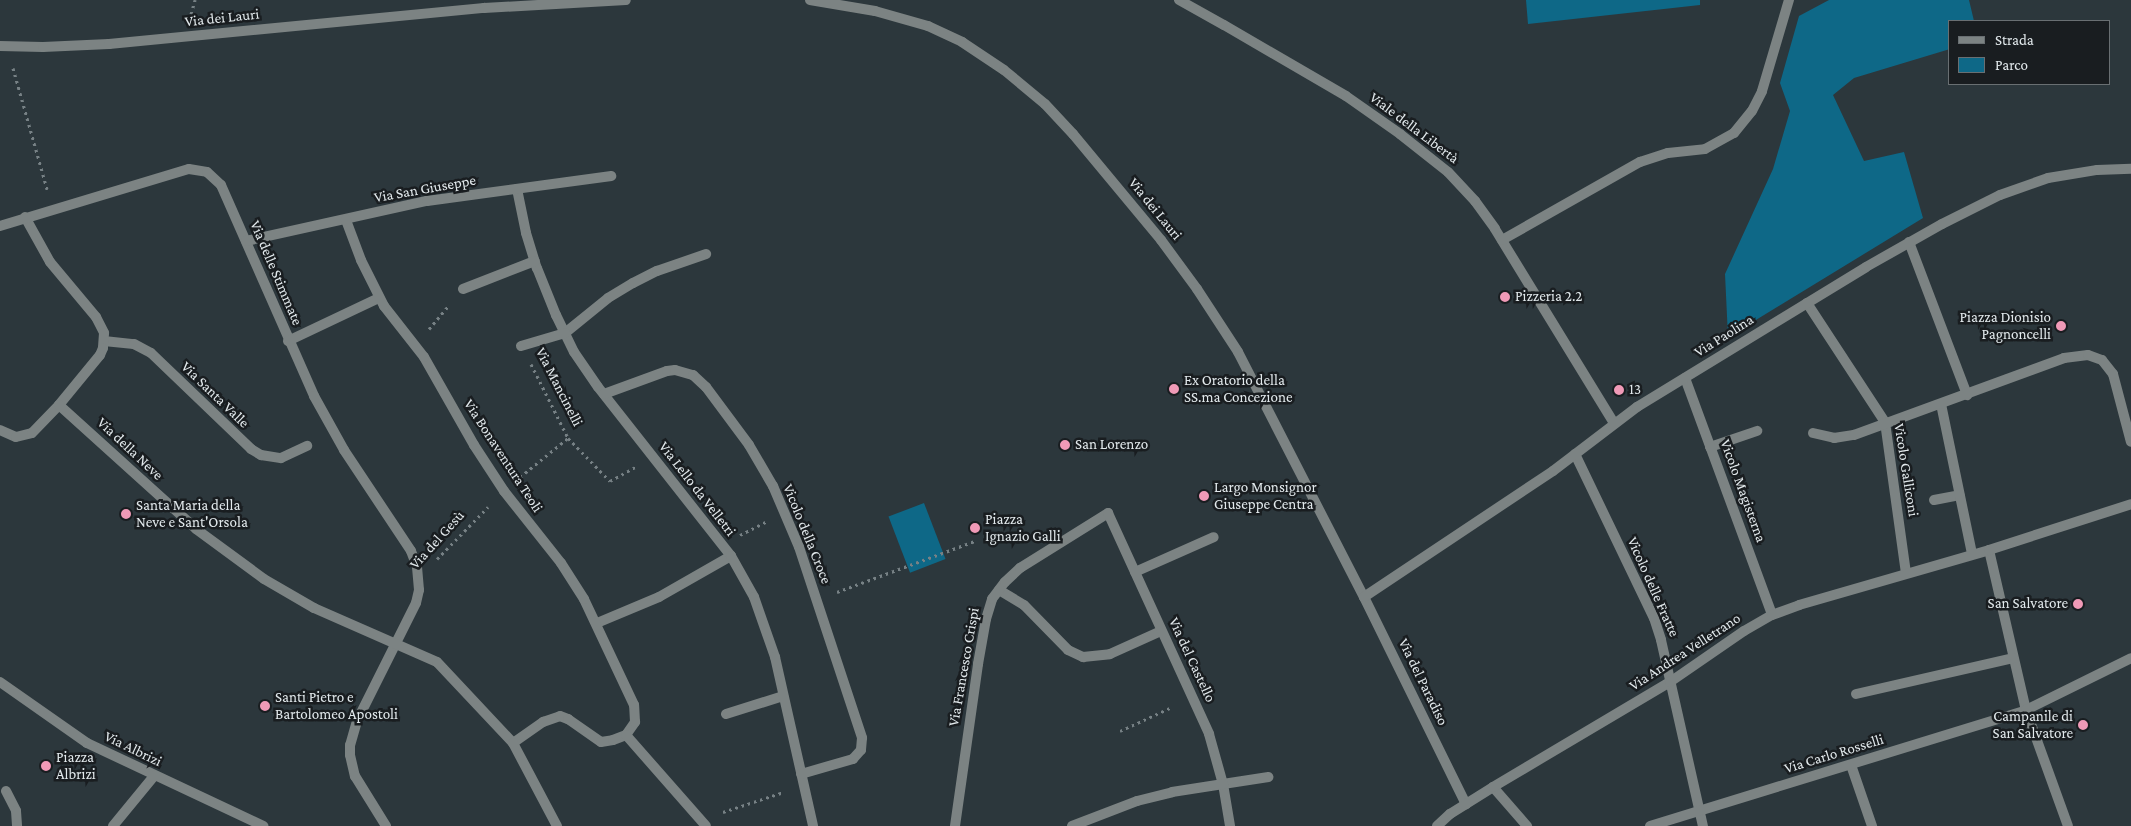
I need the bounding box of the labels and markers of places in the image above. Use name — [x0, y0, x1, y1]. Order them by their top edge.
place label: Pizzeria 2.2 — [1515, 288, 1582, 306]
marker: Pizzeria 2.2 — [1499, 291, 1511, 303]
place label: Piazza Dionisio Pagnoncelli — [1960, 308, 2051, 343]
marker: Piazza Dionisio Pagnoncelli — [2055, 320, 2067, 332]
place label: Ex Oratorio della SS.ma Concezione — [1184, 371, 1293, 406]
place label: 13 — [1629, 381, 1641, 399]
marker: Ex Oratorio della SS.ma Concezione — [1168, 383, 1180, 395]
marker: 13 — [1613, 384, 1625, 396]
place label: San Lorenzo — [1075, 436, 1148, 454]
marker: San Lorenzo — [1059, 439, 1071, 451]
place label: Largo Monsignor Giuseppe Centra — [1214, 478, 1317, 513]
marker: Largo Monsignor Giuseppe Centra — [1198, 490, 1210, 502]
place label: Santa Maria della Neve e Sant'Orsola — [136, 496, 248, 531]
marker: Santa Maria della Neve e Sant'Orsola — [120, 508, 132, 520]
place label: Piazza Ignazio Galli — [985, 510, 1061, 545]
marker: Piazza Ignazio Galli — [969, 522, 981, 534]
place label: San Salvatore — [1988, 595, 2068, 613]
marker: San Salvatore — [2072, 598, 2084, 610]
place label: Santi Pietro e Bartolomeo Apostoli — [275, 688, 398, 723]
marker: Santi Pietro e Bartolomeo Apostoli — [259, 700, 271, 712]
place label: Campanile di San Salvatore — [1993, 707, 2073, 742]
marker: Campanile di San Salvatore — [2077, 719, 2089, 731]
place label: Piazza Albrizi — [56, 748, 96, 783]
marker: Piazza Albrizi — [40, 760, 52, 772]

